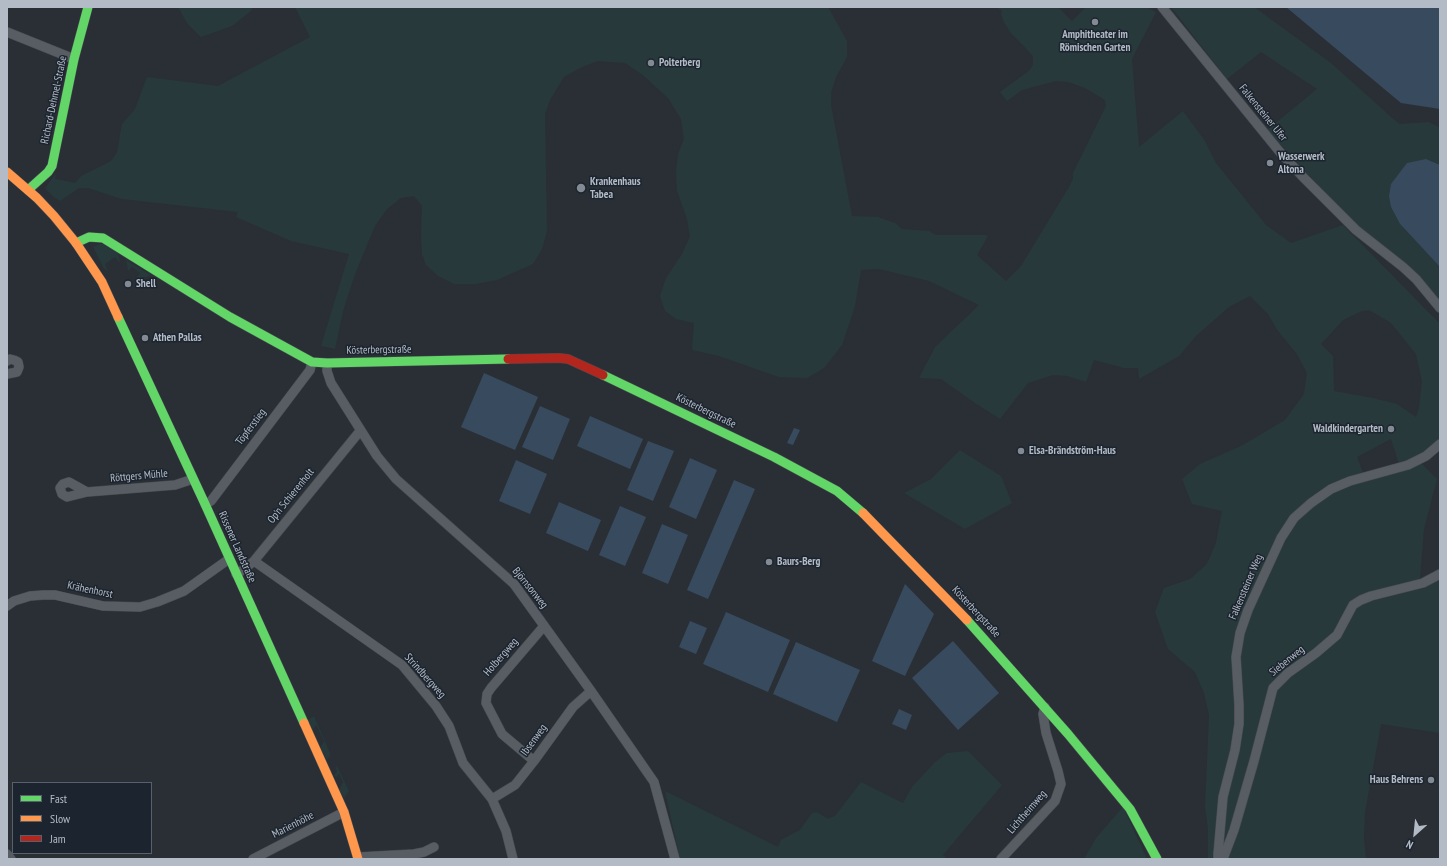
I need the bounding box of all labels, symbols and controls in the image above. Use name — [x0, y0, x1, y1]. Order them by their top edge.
marker: Amphitheater im Römischen Garten — [1090, 17, 1100, 27]
place label: Amphitheater im Römischen Garten — [1060, 28, 1130, 54]
street label: Richard-Dehmel-Straße — [38, 55, 70, 145]
place label: Polterberg — [659, 56, 700, 70]
marker: Polterberg — [646, 58, 656, 68]
street label: Falkensteiner Ufer — [1236, 82, 1290, 144]
place label: Wasserwerk Altona — [1278, 150, 1325, 176]
marker: Wasserwerk Altona — [1265, 158, 1275, 168]
place label: Krankenhaus Tabea — [590, 175, 641, 201]
marker: Krankenhaus Tabea — [575, 182, 587, 194]
place label: Shell — [136, 277, 156, 291]
marker: Shell — [123, 279, 133, 289]
place label: Athen Pallas — [153, 331, 202, 345]
marker: Athen Pallas — [140, 333, 150, 343]
street label: Kösterbergstraße — [346, 343, 412, 357]
street label: Kösterbergstraße — [674, 391, 738, 431]
street label: Töpferstieg — [233, 406, 269, 448]
place label: Waldkindergarten — [1313, 422, 1383, 436]
marker: Waldkindergarten — [1386, 424, 1396, 434]
place label: Elsa-Brändström-Haus — [1029, 444, 1116, 458]
marker: Elsa-Brändström-Haus — [1016, 446, 1026, 456]
street label: Op'n Schierenholt — [265, 466, 317, 526]
street label: Röttgers Mühle — [110, 467, 168, 485]
street label: Rissener Landstraße — [215, 509, 259, 585]
street label: Falkensteiner Weg — [1226, 552, 1266, 622]
place label: Baurs-Berg — [777, 555, 820, 569]
marker: Baurs-Berg — [764, 557, 774, 567]
street label: Björnsonweg — [509, 565, 551, 611]
street label: Krähenhorst — [66, 579, 114, 601]
street label: Kösterbergstraße — [949, 584, 1003, 640]
street label: Holbergweg — [481, 635, 521, 679]
street label: Siebenweg — [1267, 643, 1307, 679]
street label: Strindbergweg — [402, 651, 448, 701]
street label: Ibsenweg — [518, 722, 550, 758]
place label: Haus Behrens — [1370, 773, 1423, 787]
marker: Haus Behrens — [1426, 775, 1436, 785]
legend — [12, 782, 152, 854]
street label: Lichtheimweg — [1005, 788, 1049, 836]
text: Fast — [50, 791, 67, 806]
street label: Marienhöhe — [270, 809, 316, 841]
text: Slow — [50, 811, 70, 826]
north arrow — [1395, 814, 1435, 854]
text: Jam — [50, 831, 66, 846]
text: N — [1404, 837, 1415, 852]

